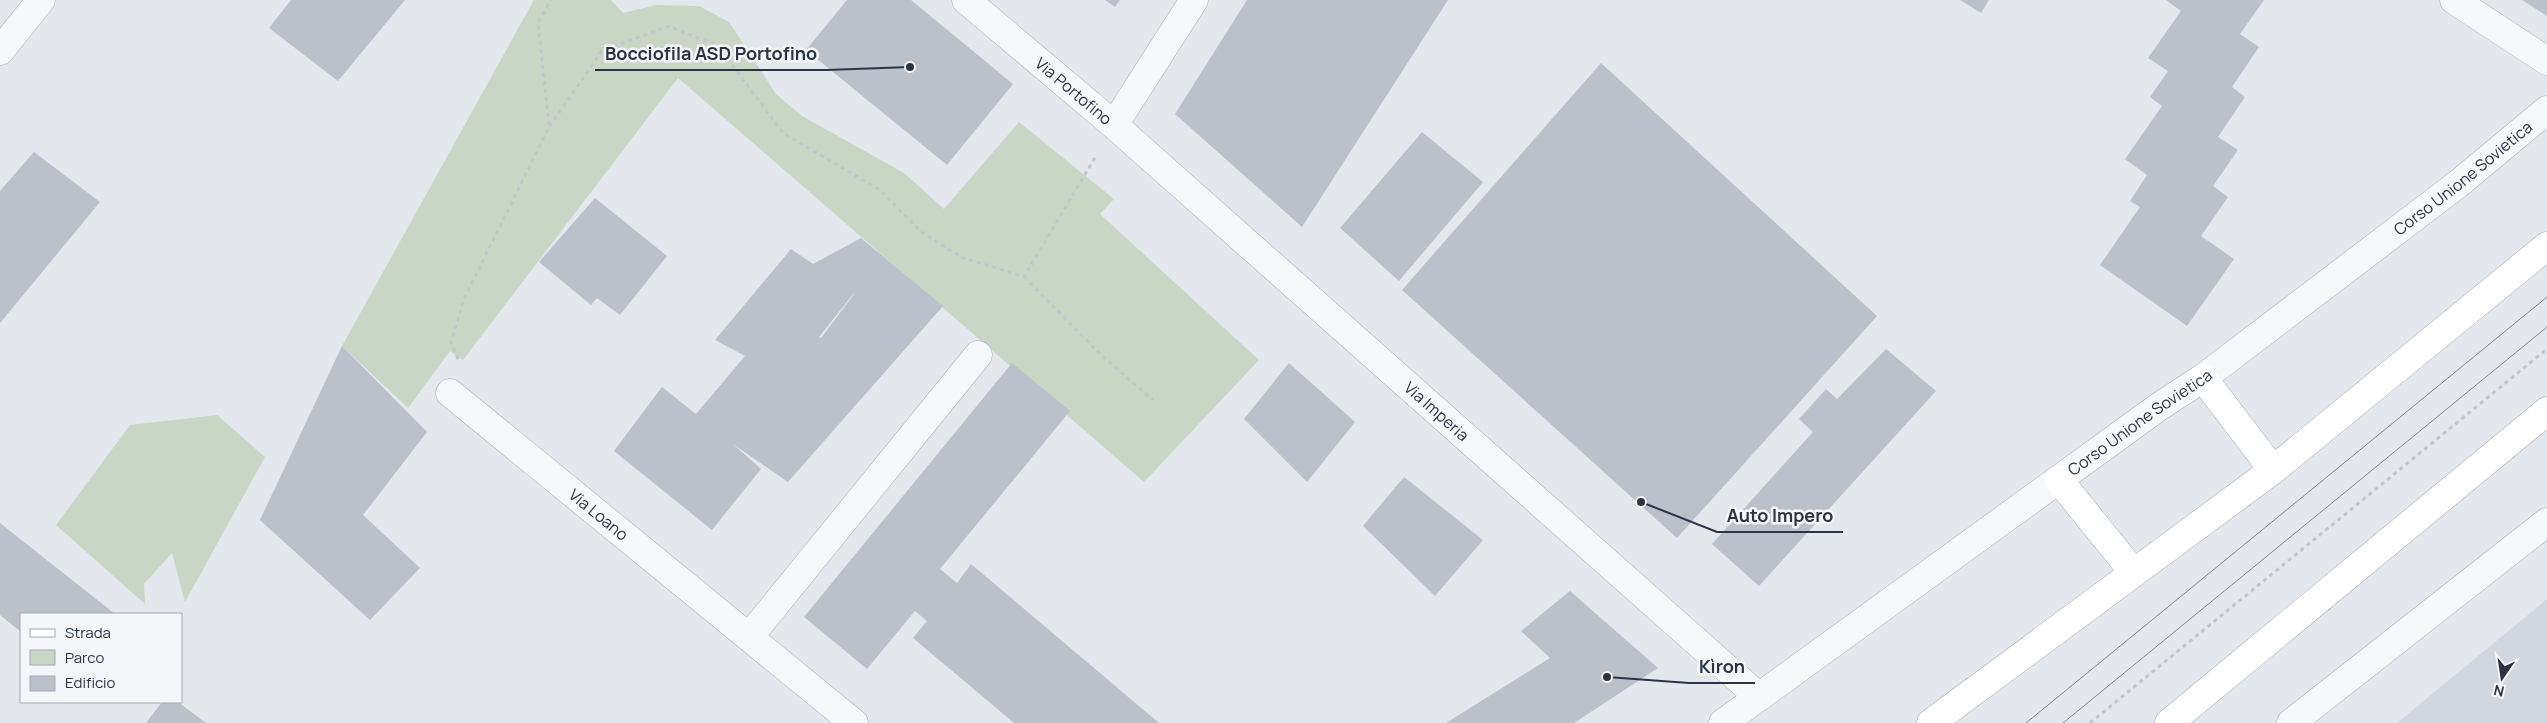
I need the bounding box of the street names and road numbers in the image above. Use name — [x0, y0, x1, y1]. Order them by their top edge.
street label: Via Portofino — [1031, 52, 1117, 130]
street label: Corso Unione Sovietica — [2389, 116, 2537, 240]
street label: Corso Unione Sovietica — [2063, 364, 2217, 480]
street label: Via Imperia — [1400, 376, 1474, 446]
street label: Via Loano — [564, 484, 633, 545]

